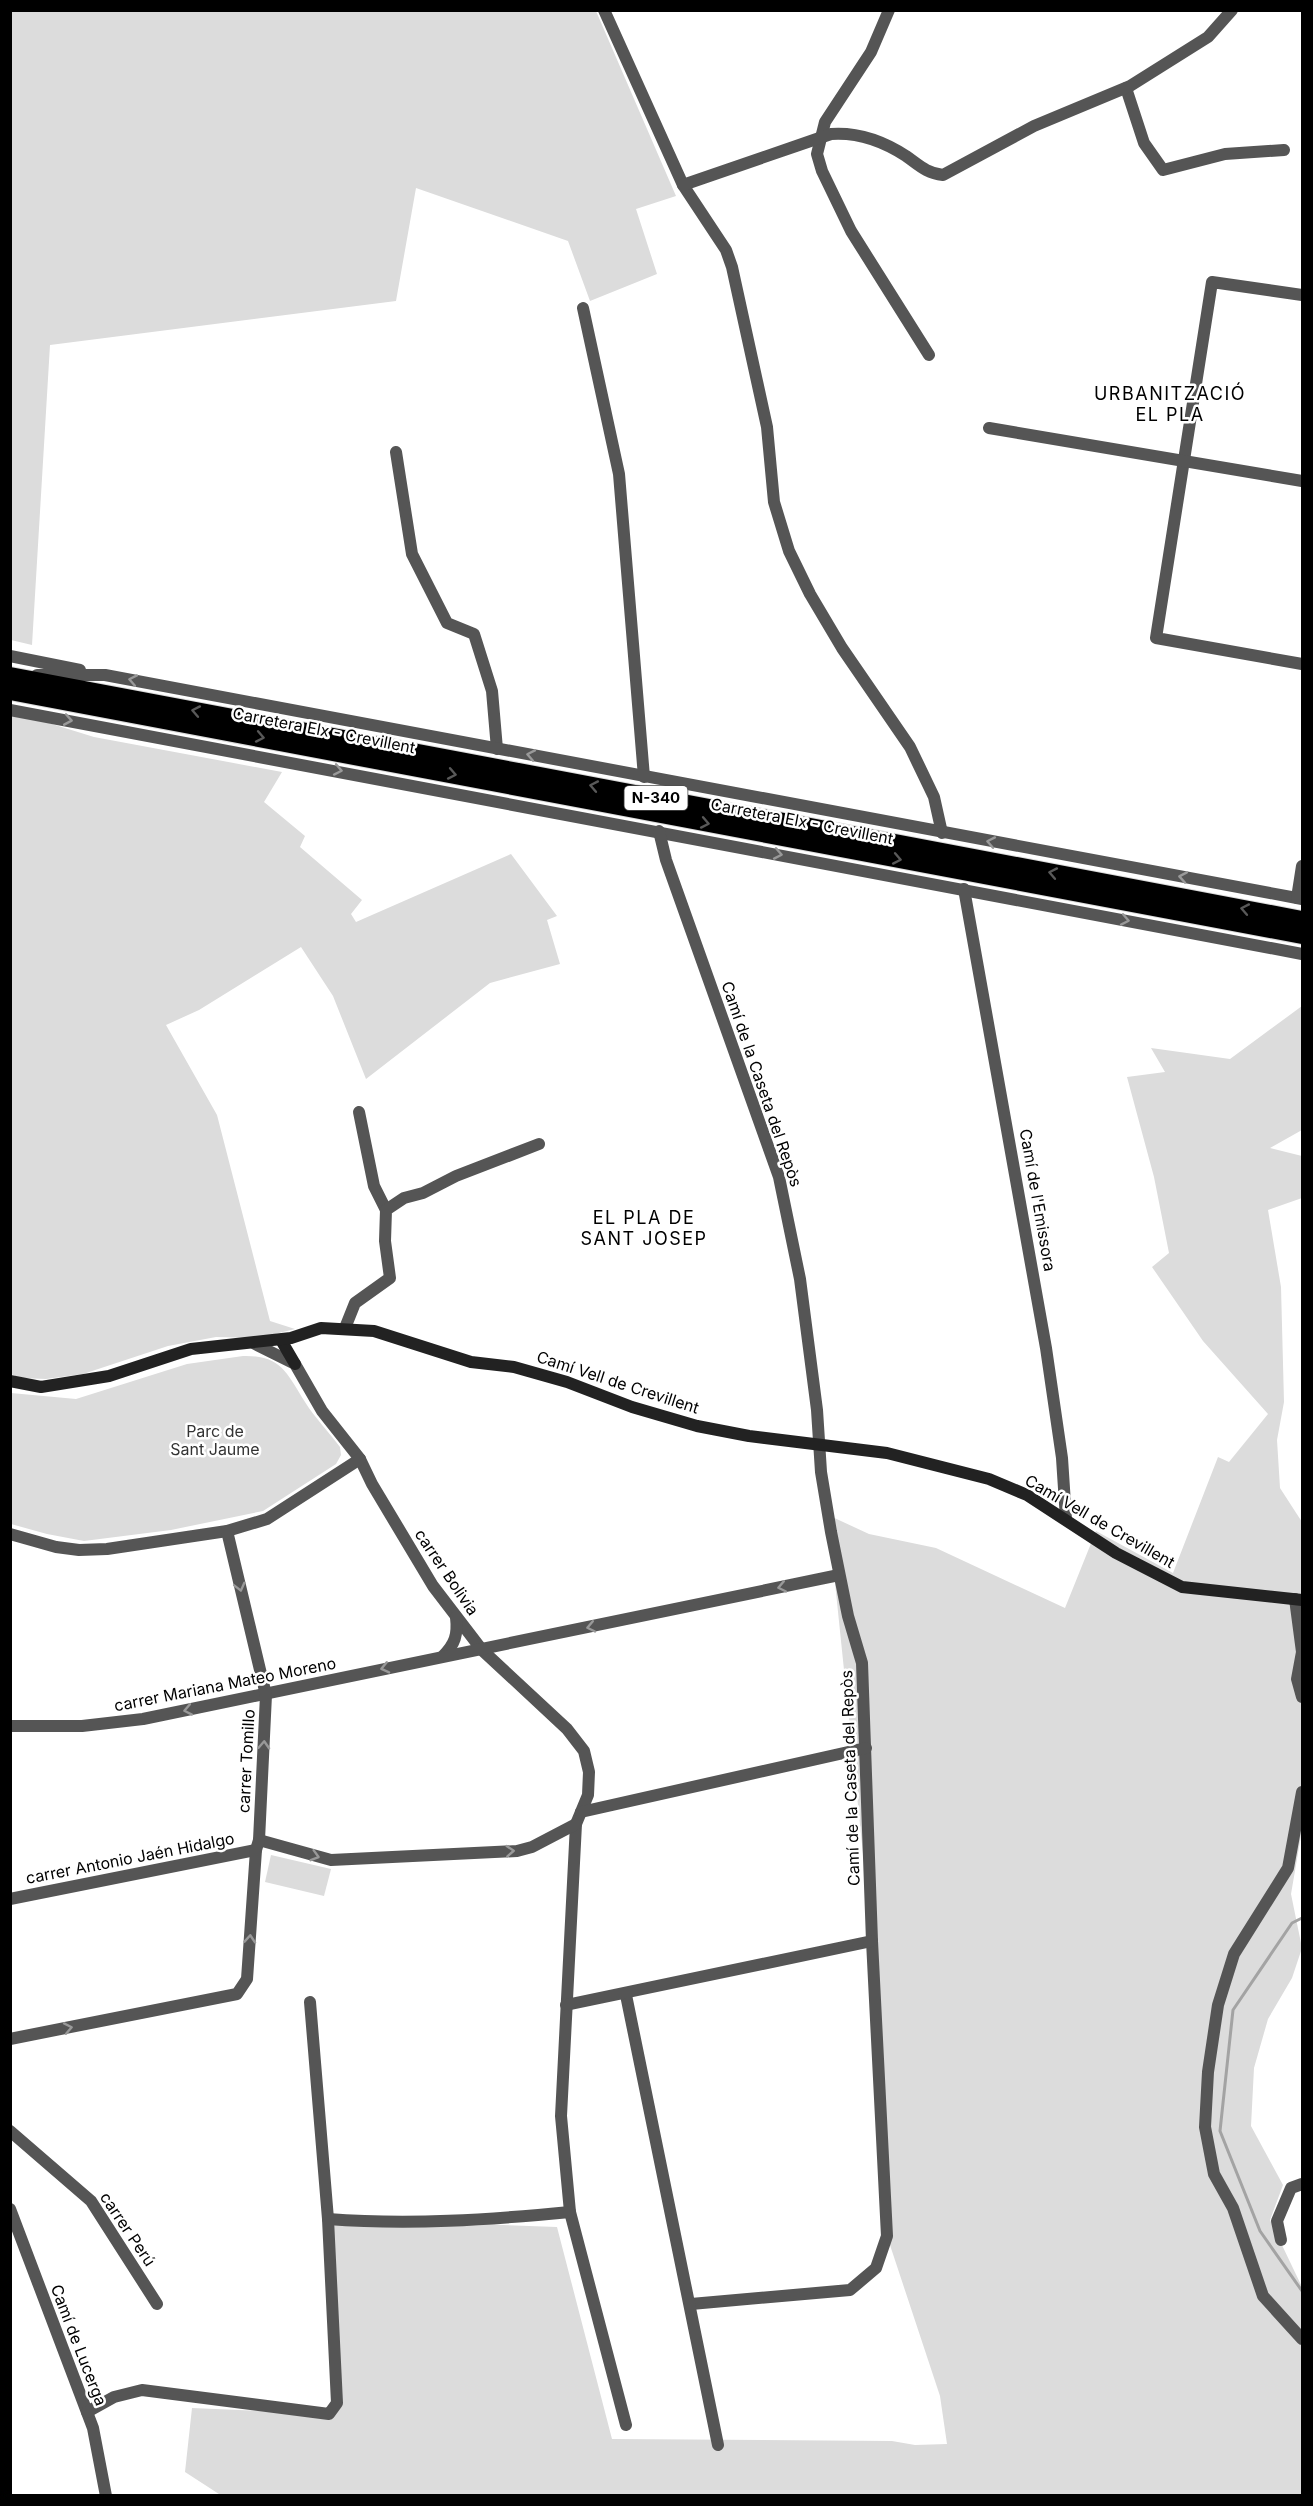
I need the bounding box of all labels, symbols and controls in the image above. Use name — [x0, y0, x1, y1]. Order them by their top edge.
district label: URBANITZACIÓ EL PLA — [1094, 382, 1246, 425]
one-way arrow — [129, 674, 139, 687]
street label: Carretera Elx - Crevillent — [231, 702, 417, 758]
one-way arrow — [191, 705, 201, 718]
one-way arrow — [63, 713, 73, 726]
one-way arrow — [255, 730, 265, 743]
one-way arrow — [527, 749, 537, 762]
one-way arrow — [334, 764, 343, 776]
one-way arrow — [446, 767, 456, 780]
one-way arrow — [589, 780, 599, 793]
road number: N-340 — [624, 786, 688, 810]
street label: Carretera Elx - Crevillent — [709, 793, 895, 849]
one-way arrow — [700, 816, 710, 829]
one-way arrow — [987, 836, 997, 849]
one-way arrow — [773, 847, 783, 860]
one-way arrow — [891, 852, 901, 865]
one-way arrow — [1049, 867, 1059, 880]
one-way arrow — [1178, 872, 1188, 884]
one-way arrow — [1240, 903, 1250, 916]
one-way arrow — [1120, 913, 1130, 926]
street label: Camí de la Caseta del Repòs — [717, 979, 807, 1189]
street label: Camí de l'Emissora — [1016, 1127, 1060, 1273]
district label: EL PLA DE SANT JOSEP — [580, 1207, 708, 1249]
street label: Camí Vell de Crevillent — [534, 1346, 702, 1418]
park label: Parc de Sant Jaume — [170, 1421, 260, 1459]
street label: Camí Vell de Crevillent — [1022, 1470, 1178, 1572]
street label: carrer Bolivia — [411, 1525, 483, 1619]
one-way arrow — [777, 1580, 787, 1593]
one-way arrow — [233, 1582, 246, 1592]
one-way arrow — [586, 1620, 596, 1633]
street label: carrer Mariana Mateo Moreno — [112, 1653, 338, 1715]
one-way arrow — [381, 1661, 391, 1674]
street label: Camí de la Caseta del Repòs — [836, 1670, 864, 1886]
one-way arrow — [184, 1703, 194, 1716]
street label: carrer Tomillo — [233, 1709, 259, 1813]
one-way arrow — [257, 1740, 270, 1749]
street label: carrer Antonio Jaén Hidalgo — [24, 1828, 236, 1888]
one-way arrow — [505, 1845, 514, 1858]
one-way arrow — [310, 1848, 320, 1861]
one-way arrow — [243, 1934, 256, 1943]
one-way arrow — [63, 2022, 73, 2035]
street label: carrer Perú — [96, 2188, 160, 2270]
street label: Camí de Lucerga — [47, 2282, 111, 2408]

